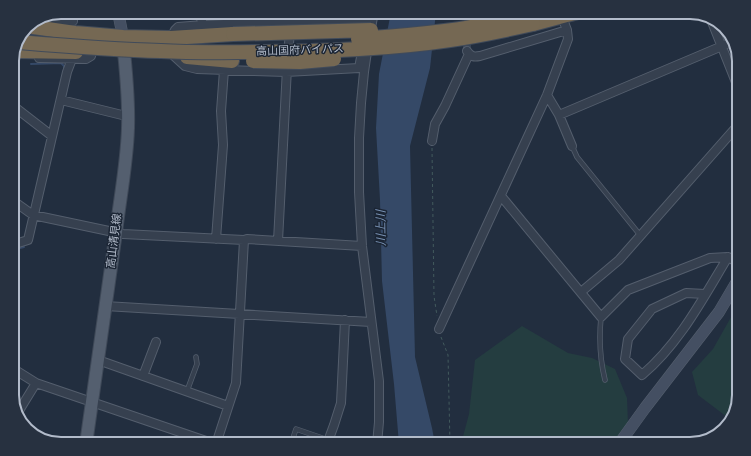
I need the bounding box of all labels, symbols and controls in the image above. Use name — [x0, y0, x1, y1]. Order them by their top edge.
street label: 高山国府バイパス — [256, 42, 344, 57]
water label: 川上川 — [375, 208, 387, 246]
street label: 高山清見線 — [104, 213, 123, 269]

